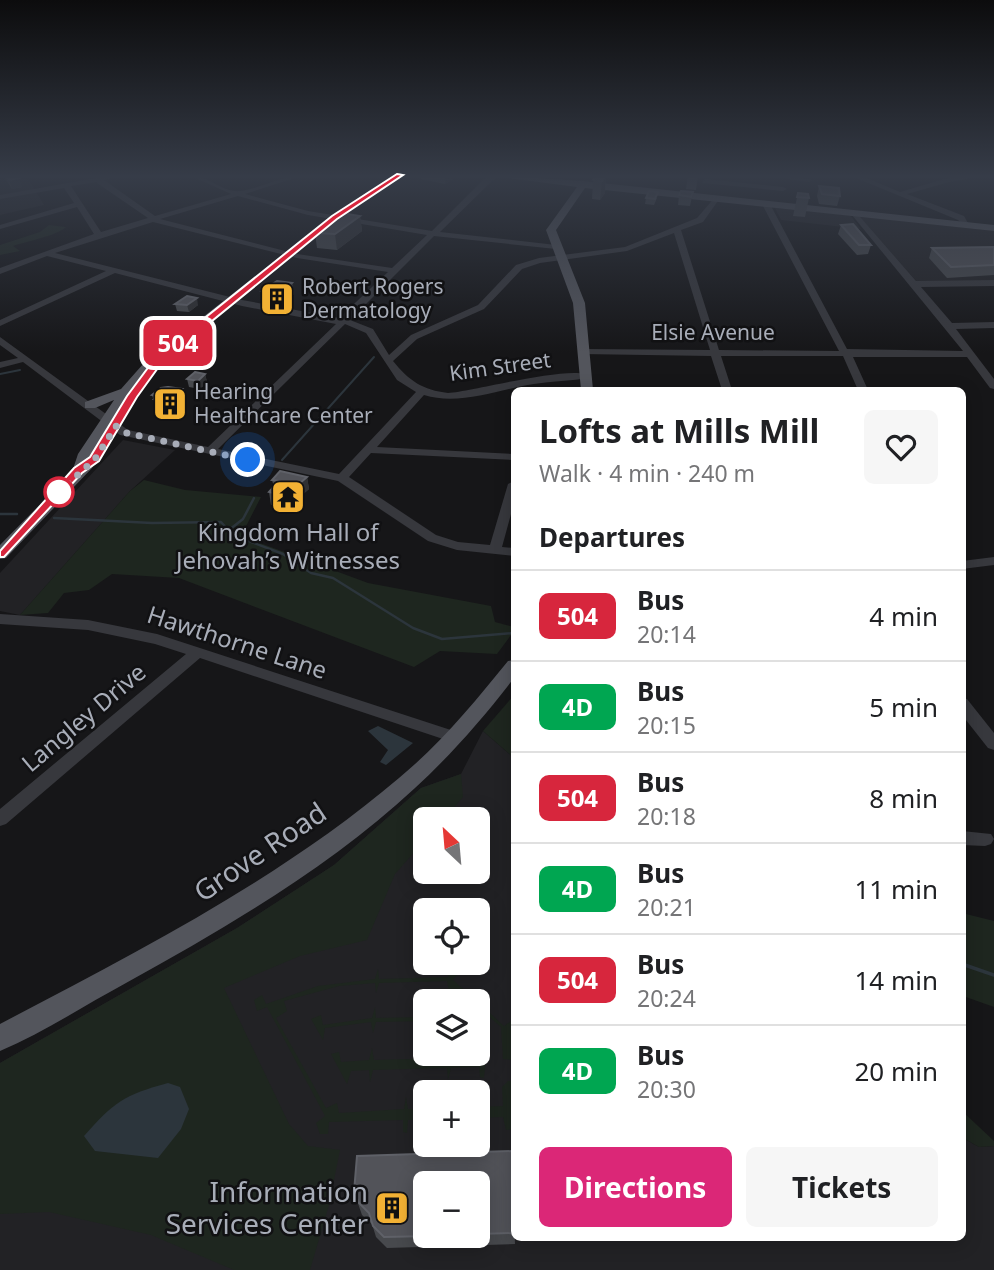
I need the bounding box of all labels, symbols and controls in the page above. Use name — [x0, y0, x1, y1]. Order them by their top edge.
place label: Robert Rogers Dermatology — [302, 272, 444, 324]
building icon: Robert Rogers Dermatology — [258, 280, 296, 318]
street label: Elsie Avenue — [651, 318, 775, 346]
line badge: 504 — [138, 320, 218, 366]
text: 504 — [157, 326, 199, 359]
street label: Kim Street — [447, 345, 553, 387]
place label: Hearing Healthcare Center — [194, 377, 373, 429]
building icon: Hearing Healthcare Center — [151, 385, 189, 423]
text: Lofts at Mills Mill — [539, 408, 819, 453]
button: heart — [864, 410, 938, 484]
your location — [230, 442, 265, 477]
text: Walk · 4 min · 240 m — [539, 457, 755, 489]
unlabelled marker — [44, 477, 74, 507]
temple icon: Kingdom Hall of Jehovah’s Witnesses — [269, 478, 307, 516]
place label: Kingdom Hall of Jehovah’s Witnesses — [174, 515, 400, 576]
text: Departures — [539, 519, 685, 555]
text: Bus — [637, 582, 684, 618]
street label: Hawthorne Lane — [143, 597, 332, 686]
text: 4 min — [869, 598, 938, 634]
text: 504 — [557, 599, 598, 632]
text: 20:14 — [637, 618, 696, 650]
street label: Langley Drive — [14, 655, 152, 779]
text: Bus — [637, 673, 684, 709]
text: 5 min — [869, 689, 938, 725]
text: 4D — [562, 690, 593, 723]
text: 20:15 — [637, 709, 696, 741]
text: Bus — [637, 764, 684, 800]
text: 8 min — [869, 780, 938, 816]
text: 504 — [557, 781, 598, 814]
street label: Grove Road — [186, 793, 333, 910]
text: 20:18 — [637, 800, 696, 832]
north arrow — [413, 807, 490, 884]
map controls — [413, 807, 490, 1248]
text: Bus — [637, 855, 684, 891]
text: 11 min — [854, 871, 938, 907]
text: 4D — [562, 872, 593, 905]
text: 20:21 — [637, 891, 696, 923]
button: locate — [413, 898, 490, 975]
text: Bus — [637, 946, 684, 982]
text: 14 min — [854, 962, 938, 998]
text: 504 — [557, 963, 598, 996]
text: 20:24 — [637, 982, 696, 1014]
button: layers — [413, 989, 490, 1066]
text: Bus — [637, 1037, 684, 1073]
text: 20 min — [854, 1053, 938, 1089]
text: 4D — [562, 1054, 593, 1087]
text: 20:30 — [637, 1073, 696, 1105]
button: + — [413, 1080, 490, 1157]
button: Directions — [539, 1147, 732, 1227]
button: Tickets — [746, 1147, 938, 1227]
button: − — [413, 1171, 490, 1248]
place label: Information Services Center — [166, 1172, 368, 1242]
building icon: Information Services Center — [373, 1189, 411, 1227]

